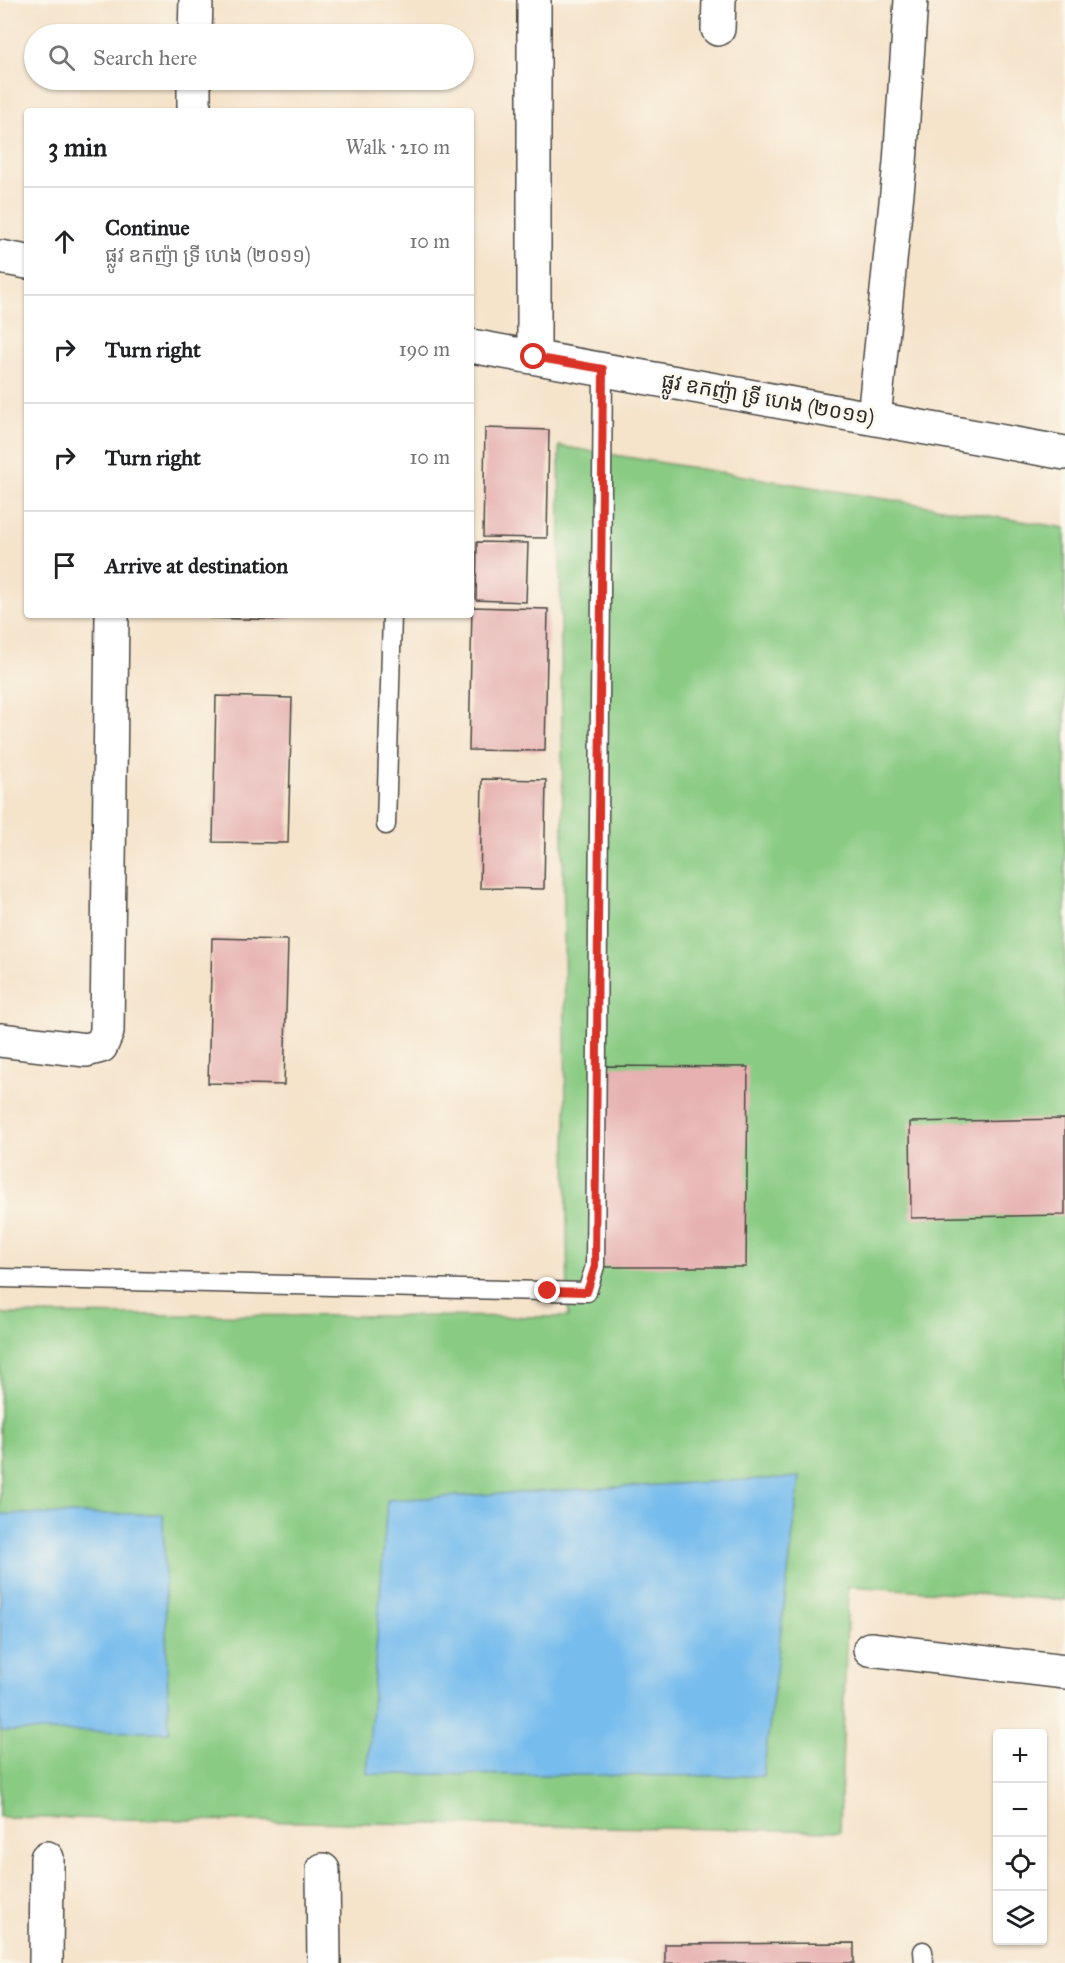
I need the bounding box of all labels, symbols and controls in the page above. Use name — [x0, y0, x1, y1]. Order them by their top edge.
search box — [24, 24, 474, 90]
icon: search — [45, 41, 78, 74]
text: Search here — [93, 44, 197, 71]
text: 3 min — [48, 131, 107, 163]
text: Walk · 210 m — [345, 135, 450, 159]
text: Continue — [105, 214, 190, 241]
icon: ahead — [48, 225, 81, 258]
text: 10 m — [409, 229, 450, 253]
text: ផ្លូវ ឧកញ៉ា ទ្រី ហេង (២០១១) — [105, 243, 311, 267]
icon: right — [48, 333, 81, 366]
text: Turn right — [105, 336, 201, 363]
text: 190 m — [399, 337, 450, 361]
route start — [520, 343, 546, 369]
street label: ផ្លូវ ឧកញ៉ា ទ្រី ហេង (២០១១) — [658, 367, 877, 437]
icon: right — [48, 441, 81, 474]
text: Turn right — [105, 444, 201, 471]
text: 10 m — [409, 445, 450, 469]
icon: arrive — [48, 549, 81, 582]
text: Arrive at destination — [105, 552, 288, 579]
route end — [534, 1277, 560, 1303]
map controls — [993, 1729, 1047, 1945]
button: + — [993, 1729, 1047, 1783]
button: − — [993, 1783, 1047, 1837]
button: locate — [993, 1837, 1047, 1891]
button: layers — [993, 1891, 1047, 1945]

